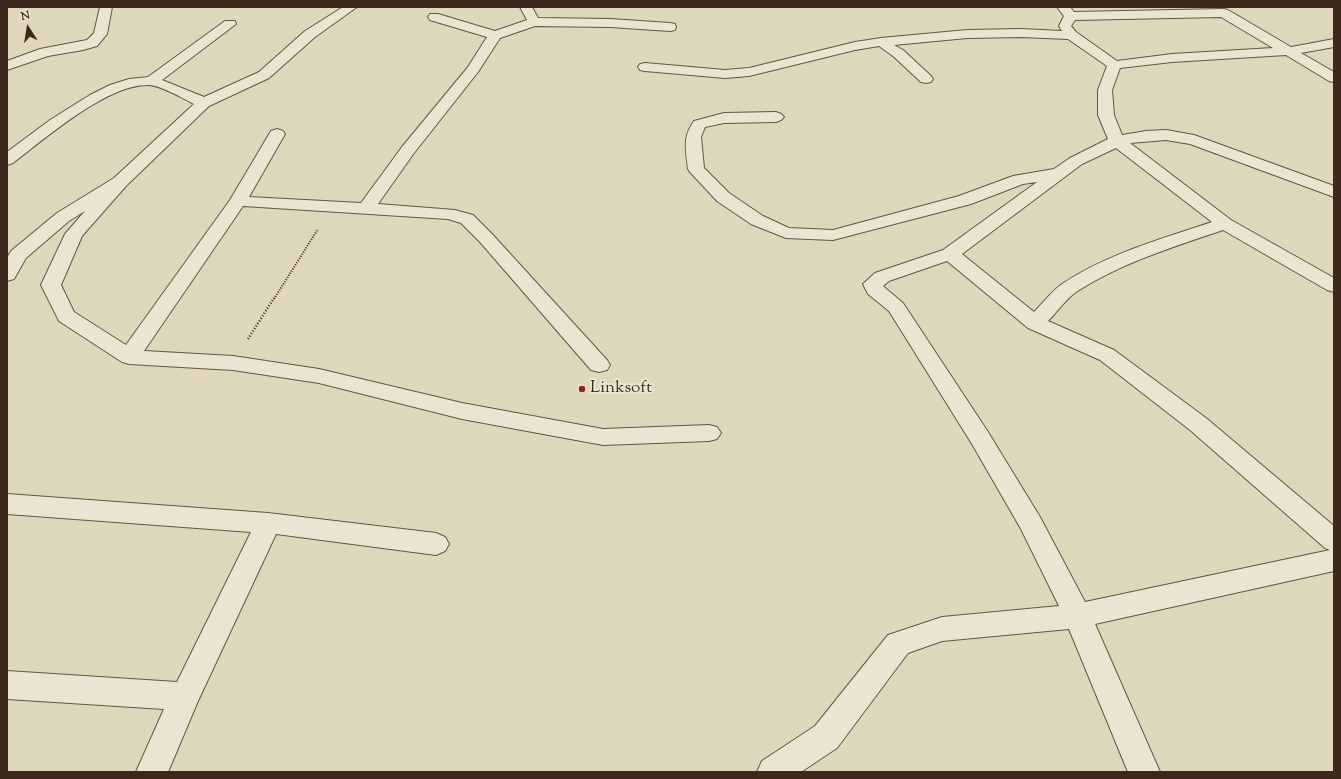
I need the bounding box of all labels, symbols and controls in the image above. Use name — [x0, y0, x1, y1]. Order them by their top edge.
north arrow — [8, 8, 48, 48]
text: N — [20, 8, 31, 25]
place label: Linksoft — [590, 379, 652, 399]
marker: Linksoft — [577, 384, 587, 394]

